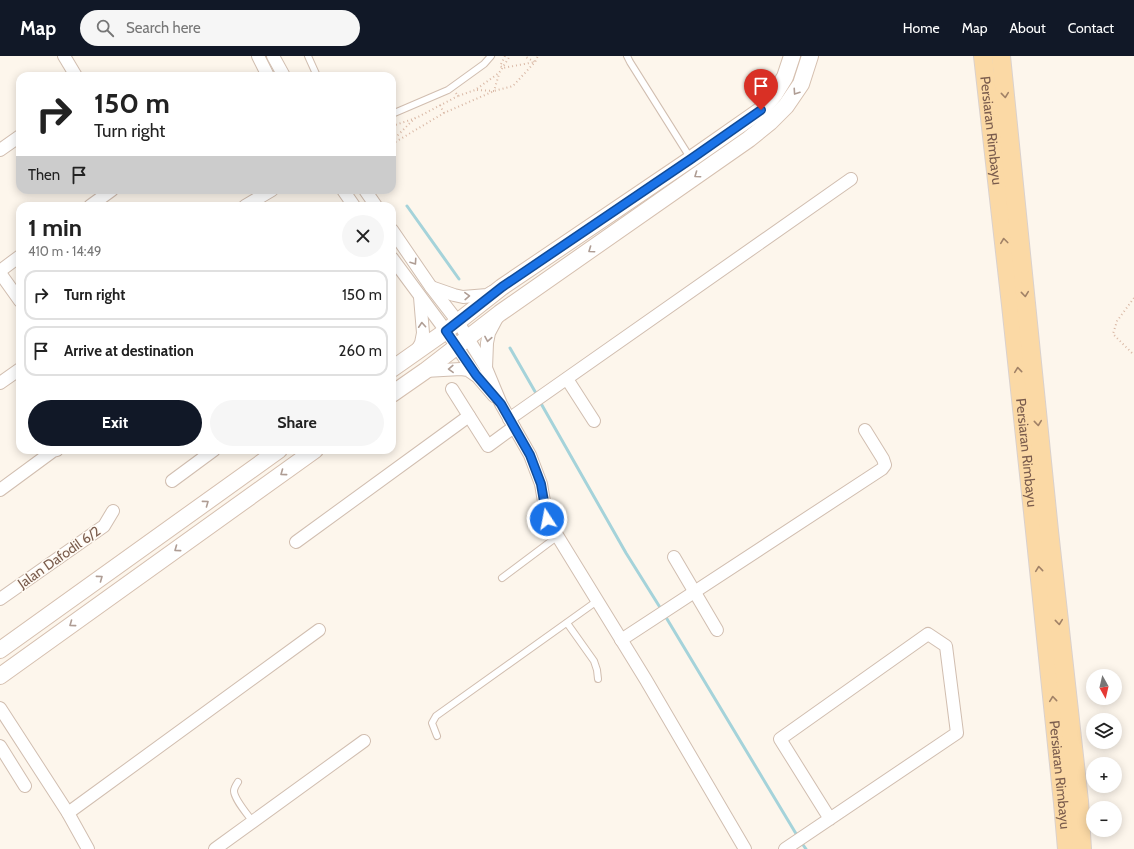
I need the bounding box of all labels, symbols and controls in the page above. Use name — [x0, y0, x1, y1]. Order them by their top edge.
search box — [80, 10, 360, 46]
text: Map — [20, 17, 56, 40]
icon: search — [94, 17, 116, 39]
text: Search here — [126, 19, 201, 37]
text: Home — [903, 19, 940, 37]
text: Map — [962, 19, 987, 37]
text: About — [1009, 19, 1046, 37]
text: Contact — [1068, 19, 1114, 37]
pin — [744, 69, 778, 110]
icon: arrive — [750, 75, 772, 97]
street label: Persiaran Rimbayu — [976, 75, 1006, 186]
text: 150 m — [94, 86, 170, 120]
icon: right — [28, 88, 80, 140]
one-way arrow — [793, 88, 801, 95]
one-way arrow — [1000, 92, 1009, 98]
text: Turn right — [94, 120, 165, 142]
icon: arrive — [68, 164, 90, 186]
text: Then — [28, 166, 60, 184]
one-way arrow — [694, 170, 701, 178]
text: 1 min — [28, 213, 82, 242]
button: close — [342, 215, 384, 257]
one-way arrow — [1000, 238, 1009, 244]
text: 410 m · 14:49 — [28, 243, 101, 259]
one-way arrow — [588, 245, 595, 252]
one-way arrow — [409, 258, 417, 265]
icon: right — [30, 284, 52, 306]
text: Turn right — [64, 286, 125, 304]
text: 150 m — [342, 286, 382, 304]
one-way arrow — [1021, 291, 1030, 297]
one-way arrow — [464, 292, 470, 301]
one-way arrow — [418, 322, 427, 328]
one-way arrow — [485, 336, 493, 343]
icon: arrive — [30, 340, 52, 362]
text: Arrive at destination — [64, 342, 194, 360]
text: 260 m — [339, 342, 382, 360]
one-way arrow — [448, 365, 454, 373]
one-way arrow — [1014, 367, 1023, 374]
street label: Persiaran Rimbayu — [1012, 397, 1041, 508]
button: Exit — [28, 400, 202, 446]
button: Share — [210, 400, 384, 446]
one-way arrow — [1034, 420, 1043, 426]
one-way arrow — [280, 468, 287, 476]
position arrow — [526, 498, 568, 540]
one-way arrow — [201, 500, 208, 507]
street label: Jalan Dafodil 6/2 — [13, 522, 104, 593]
one-way arrow — [175, 544, 182, 551]
one-way arrow — [1035, 566, 1044, 572]
one-way arrow — [96, 575, 103, 583]
one-way arrow — [69, 619, 76, 626]
one-way arrow — [1054, 619, 1063, 625]
north arrow — [1086, 669, 1122, 705]
map controls — [1086, 669, 1122, 837]
one-way arrow — [1048, 696, 1057, 702]
button: layers — [1086, 713, 1122, 749]
street label: Persiaran Rimbayu — [1046, 720, 1074, 830]
button: + — [1086, 757, 1122, 793]
button: − — [1086, 801, 1122, 837]

